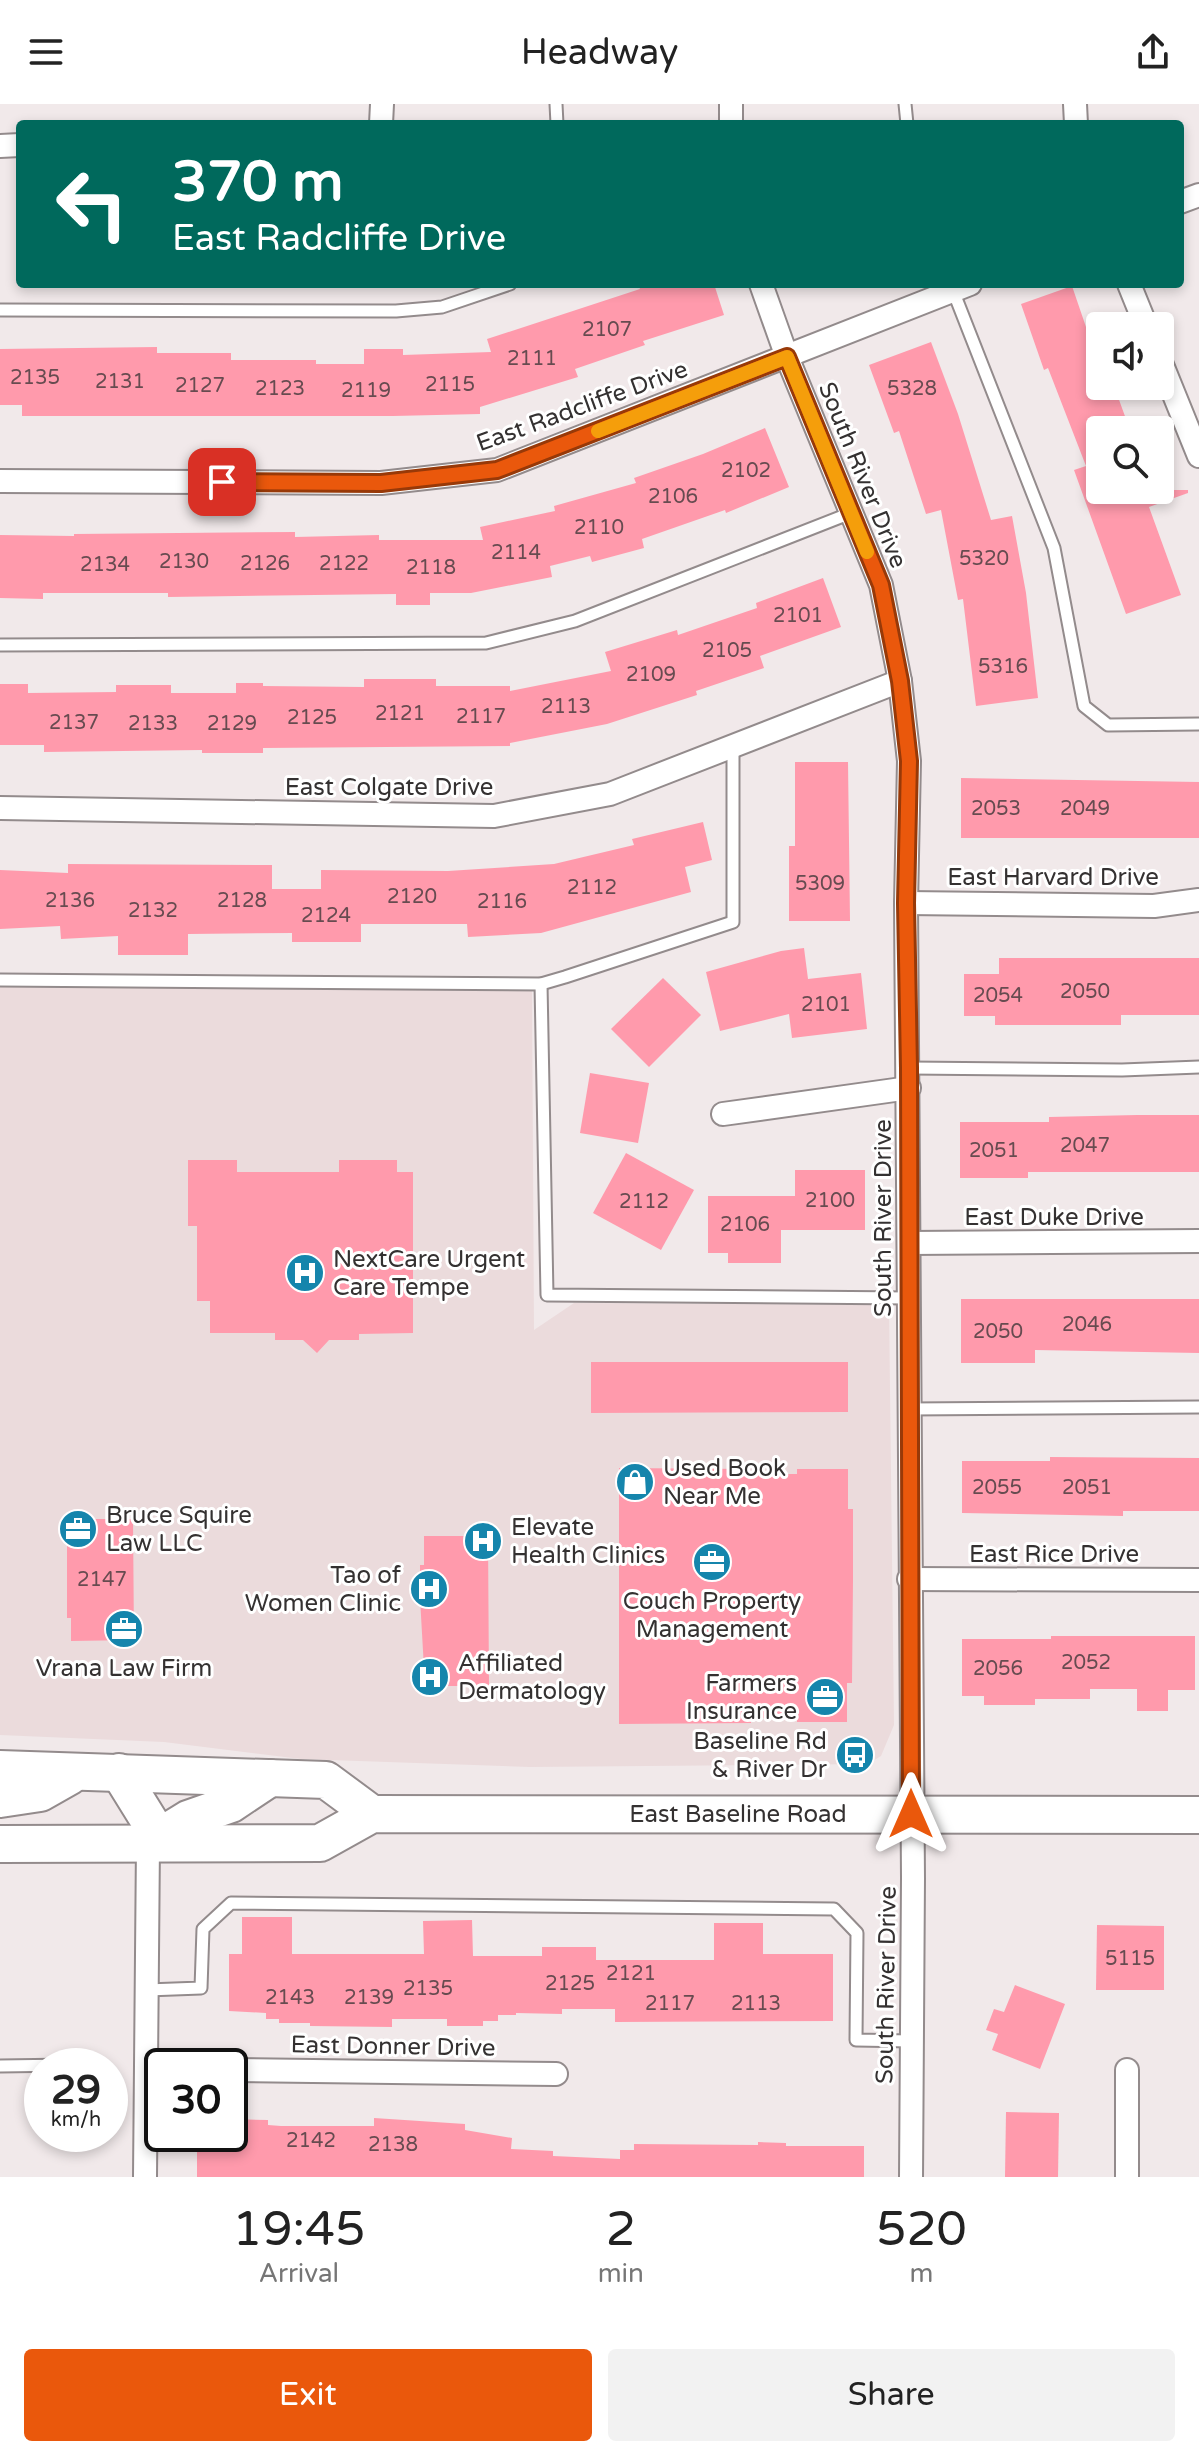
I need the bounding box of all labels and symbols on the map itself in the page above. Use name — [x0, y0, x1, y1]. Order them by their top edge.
house number: 2107 — [582, 318, 632, 342]
house number: 2111 — [507, 347, 557, 371]
street label: East Radcliffe Drive — [473, 355, 692, 458]
house number: 2135 — [10, 366, 60, 390]
house number: 2131 — [95, 370, 145, 394]
house number: 2115 — [425, 373, 475, 397]
house number: 2127 — [175, 374, 225, 398]
house number: 2123 — [255, 377, 305, 401]
house number: 5328 — [887, 377, 937, 401]
street label: South River Drive — [812, 378, 913, 572]
house number: 2119 — [341, 379, 391, 403]
pin — [188, 448, 256, 516]
house number: 2102 — [721, 459, 771, 483]
house number: 2106 — [648, 485, 698, 509]
house number: 2110 — [574, 516, 624, 540]
house number: 2114 — [491, 541, 541, 565]
house number: 5320 — [959, 547, 1009, 571]
house number: 2130 — [159, 550, 209, 574]
house number: 2126 — [240, 552, 290, 576]
house number: 2122 — [319, 552, 369, 576]
house number: 2134 — [80, 553, 130, 577]
house number: 2118 — [406, 556, 456, 580]
house number: 2101 — [773, 604, 823, 628]
house number: 2105 — [702, 639, 752, 663]
house number: 5316 — [978, 655, 1028, 679]
house number: 2109 — [626, 663, 676, 687]
house number: 2113 — [541, 695, 591, 719]
house number: 2121 — [375, 702, 425, 726]
house number: 2117 — [456, 705, 506, 729]
house number: 2125 — [287, 706, 337, 730]
house number: 2137 — [49, 711, 99, 735]
house number: 2133 — [128, 712, 178, 736]
house number: 2129 — [207, 712, 257, 736]
street label: East Colgate Drive — [285, 773, 493, 802]
house number: 2053 — [971, 797, 1021, 821]
house number: 2049 — [1060, 797, 1110, 821]
street label: East Harvard Drive — [947, 863, 1159, 892]
house number: 5309 — [795, 872, 845, 896]
house number: 2112 — [567, 876, 617, 900]
house number: 2120 — [387, 885, 437, 909]
house number: 2136 — [45, 889, 95, 913]
house number: 2128 — [217, 889, 267, 913]
house number: 2116 — [477, 890, 527, 914]
house number: 2132 — [128, 899, 178, 923]
house number: 2124 — [301, 904, 351, 928]
house number: 2050 — [1060, 980, 1110, 1004]
house number: 2054 — [973, 984, 1023, 1008]
house number: 2101 — [801, 993, 851, 1017]
street label: South River Drive — [869, 1119, 898, 1317]
house number: 2047 — [1060, 1134, 1110, 1158]
house number: 2051 — [969, 1139, 1019, 1163]
house number: 2100 — [805, 1189, 855, 1213]
house number: 2112 — [619, 1190, 669, 1214]
street label: East Duke Drive — [964, 1203, 1144, 1232]
house number: 2106 — [720, 1213, 770, 1237]
place label: NextCare Urgent Care Tempe — [333, 1245, 525, 1302]
hospital icon: NextCare Urgent Care Tempe — [284, 1252, 326, 1294]
house number: 2046 — [1062, 1313, 1112, 1337]
house number: 2050 — [973, 1320, 1023, 1344]
place label: Used Book Near Me — [663, 1454, 786, 1511]
shop icon: Used Book Near Me — [614, 1461, 656, 1503]
house number: 2055 — [972, 1476, 1022, 1500]
house number: 2051 — [1062, 1476, 1112, 1500]
place label: Bruce Squire Law LLC — [106, 1501, 252, 1558]
office icon: Bruce Squire Law LLC — [57, 1508, 99, 1550]
place label: Elevate Health Clinics — [511, 1513, 665, 1570]
hospital icon: Elevate Health Clinics — [462, 1520, 504, 1562]
street label: East Rice Drive — [969, 1540, 1139, 1569]
office icon: Couch Property Management — [691, 1541, 733, 1583]
place label: Tao of Women Clinic — [245, 1561, 402, 1618]
house number: 2147 — [77, 1568, 127, 1592]
hospital icon: Tao of Women Clinic — [408, 1568, 450, 1610]
place label: Couch Property Management — [623, 1587, 801, 1644]
office icon: Vrana Law Firm — [103, 1608, 145, 1650]
place label: Affiliated Dermatology — [458, 1649, 606, 1706]
house number: 2052 — [1061, 1651, 1111, 1675]
place label: Vrana Law Firm — [36, 1654, 212, 1683]
hospital icon: Affiliated Dermatology — [409, 1656, 451, 1698]
house number: 2056 — [973, 1657, 1023, 1681]
place label: Farmers Insurance — [686, 1669, 797, 1726]
office icon: Farmers Insurance — [804, 1676, 846, 1718]
place label: Baseline Rd & River Dr — [693, 1727, 828, 1784]
bus stop icon: Baseline Rd & River Dr — [834, 1734, 876, 1776]
position arrow — [869, 1772, 953, 1856]
street label: East Baseline Road — [629, 1800, 847, 1829]
street label: South River Drive — [870, 1886, 903, 2084]
house number: 5115 — [1105, 1947, 1155, 1971]
house number: 2121 — [606, 1962, 656, 1986]
house number: 2125 — [545, 1972, 595, 1996]
house number: 2135 — [403, 1977, 453, 2001]
house number: 2143 — [265, 1986, 315, 2010]
house number: 2139 — [344, 1986, 394, 2010]
house number: 2117 — [645, 1992, 695, 2016]
house number: 2113 — [731, 1992, 781, 2016]
street label: East Donner Drive — [290, 2030, 496, 2063]
speed limit sign: 30 — [144, 2048, 248, 2152]
house number: 2142 — [286, 2129, 336, 2153]
house number: 2138 — [368, 2133, 418, 2157]

